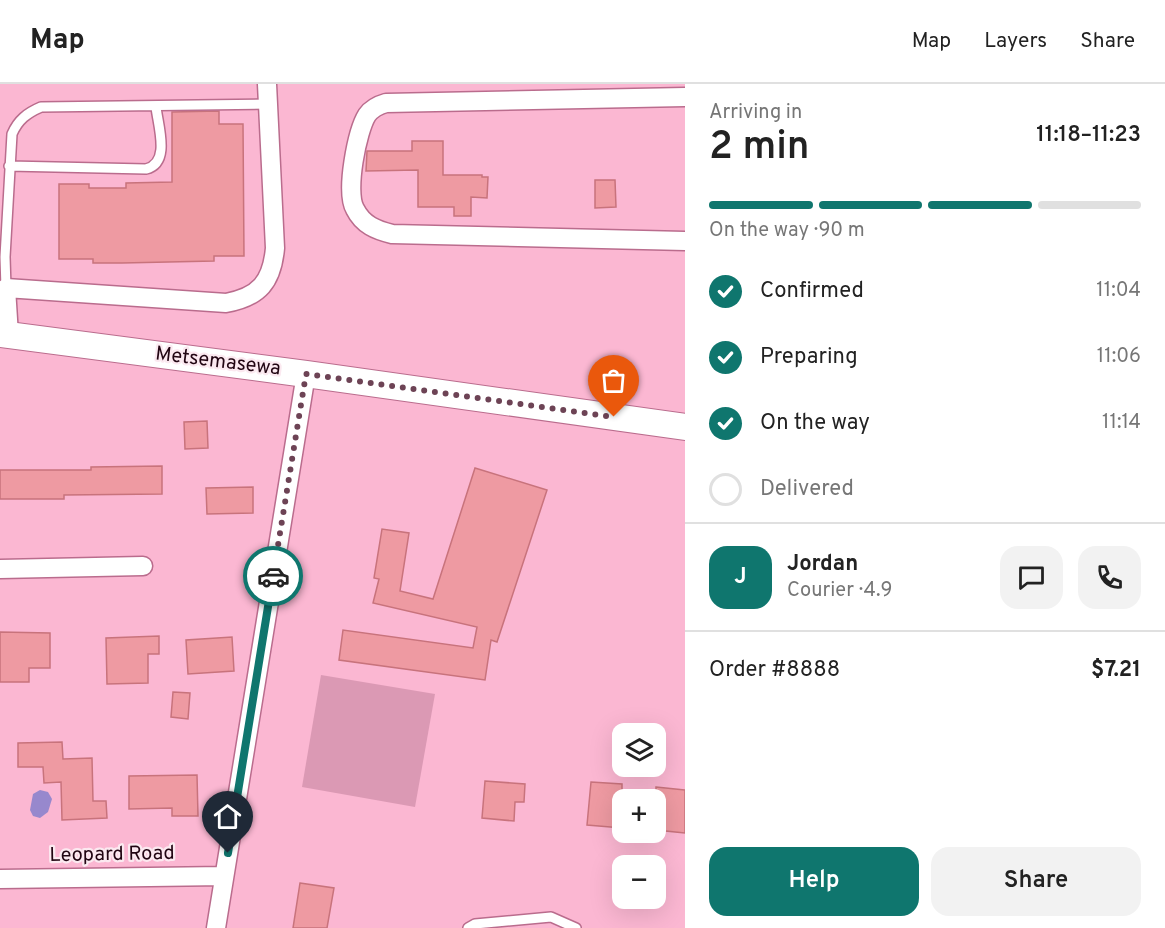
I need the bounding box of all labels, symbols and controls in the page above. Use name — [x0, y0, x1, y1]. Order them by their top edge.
text: Map — [30, 23, 85, 59]
text: Map — [912, 28, 951, 55]
text: Layers — [984, 28, 1047, 55]
text: Share — [1080, 28, 1135, 55]
text: Arriving in — [709, 100, 802, 126]
text: 11:18–11:23 — [1036, 122, 1141, 149]
text: 2 min — [709, 124, 810, 173]
text: On the way · 90 m — [709, 218, 865, 244]
icon: check — [709, 275, 742, 308]
text: Confirmed — [760, 278, 864, 305]
text: 11:04 — [1096, 278, 1141, 304]
street label: Metsemasewa — [154, 341, 282, 383]
icon: check — [709, 341, 742, 374]
text: Preparing — [760, 344, 858, 371]
text: 11:06 — [1097, 344, 1141, 370]
pin — [588, 355, 639, 417]
icon: bag — [597, 364, 630, 397]
icon: check — [709, 407, 742, 440]
text: On the way — [760, 410, 870, 437]
text: 11:14 — [1102, 410, 1141, 436]
text: Delivered — [760, 476, 854, 503]
courier — [243, 546, 303, 606]
button: chat — [1000, 546, 1063, 609]
button: phone — [1078, 546, 1141, 609]
text: Jordan — [787, 551, 858, 578]
icon: car — [257, 560, 290, 593]
text: J — [734, 564, 747, 591]
text: Courier · 4.9 — [787, 578, 892, 604]
text: Order #8888 — [709, 657, 840, 684]
text: $7.21 — [1091, 657, 1141, 684]
map controls — [612, 723, 666, 909]
button: layers — [612, 723, 666, 777]
button: + — [612, 789, 666, 843]
pin — [202, 791, 253, 853]
icon: home — [211, 800, 244, 833]
street label: Leopard Road — [49, 841, 175, 869]
button: Help — [709, 847, 919, 916]
button: Share — [931, 847, 1141, 916]
button: − — [612, 855, 666, 909]

